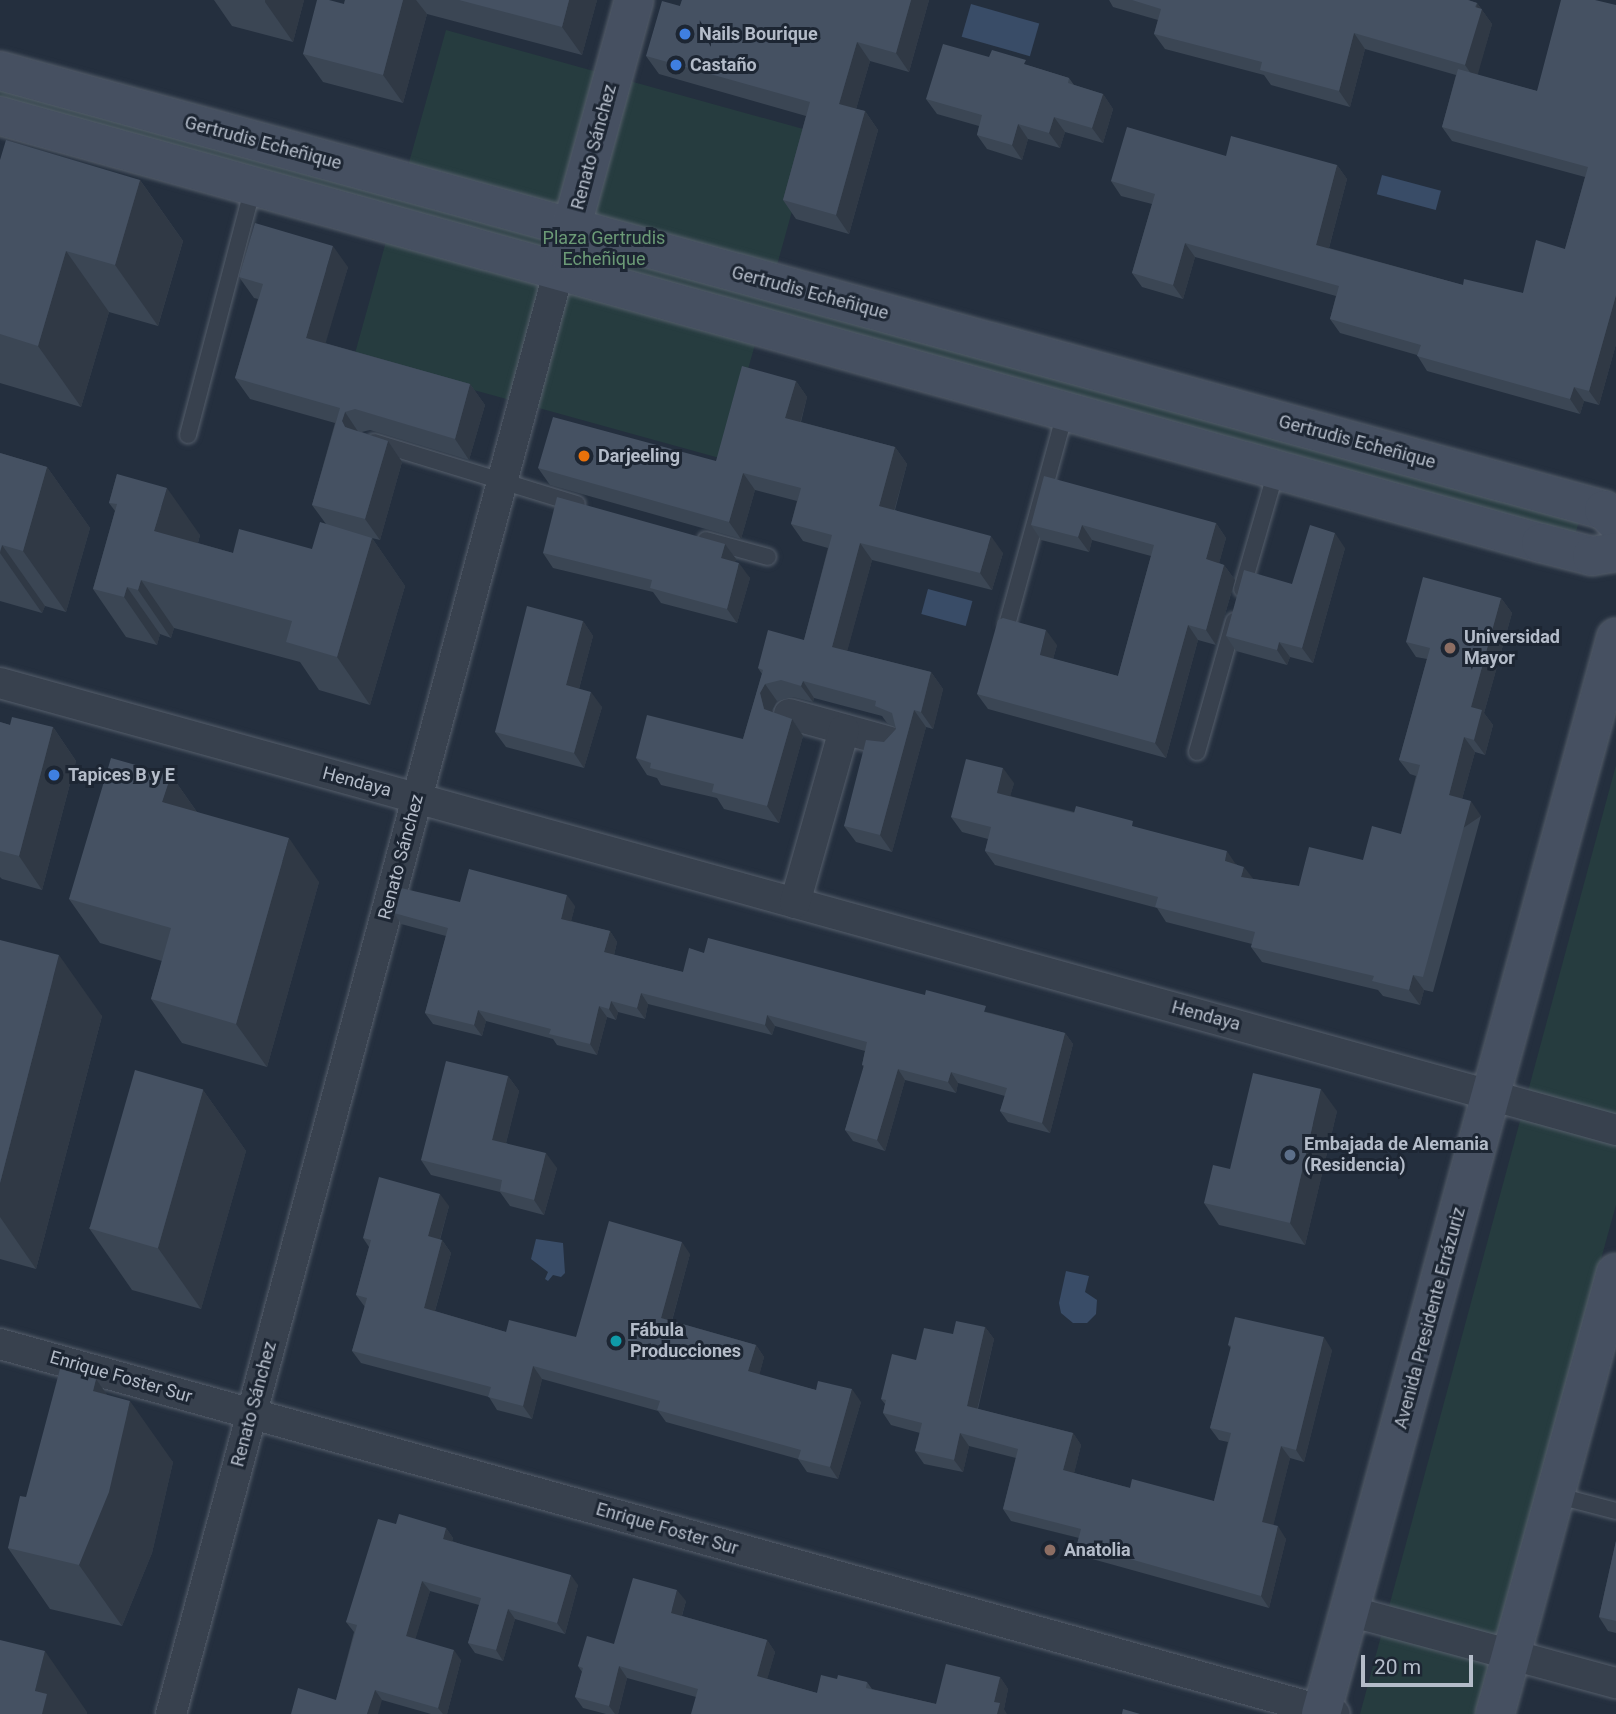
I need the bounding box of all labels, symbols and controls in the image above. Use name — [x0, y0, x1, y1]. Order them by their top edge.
place label: Nails Bourique — [699, 23, 818, 45]
marker: Nails Bourique — [677, 26, 693, 42]
place label: Castaño — [690, 54, 757, 76]
marker: Castaño — [668, 57, 684, 73]
street label: Renato Sánchez — [567, 82, 621, 212]
street label: Gertrudis Echeñique — [182, 112, 344, 174]
park label: Plaza Gertrudis Echeñique — [543, 228, 665, 270]
street label: Gertrudis Echeñique — [729, 262, 891, 324]
street label: Gertrudis Echeñique — [1276, 411, 1438, 473]
place label: Darjeeling — [598, 445, 680, 467]
marker: Darjeeling — [576, 448, 592, 464]
place label: Universidad Mayor — [1464, 627, 1560, 670]
marker: Universidad Mayor — [1442, 640, 1458, 656]
street label: Hendaya — [320, 762, 394, 802]
place label: Tapices B y E — [68, 764, 175, 786]
marker: Tapices B y E — [46, 767, 62, 783]
street label: Renato Sánchez — [374, 792, 428, 922]
street label: Hendaya — [1169, 996, 1243, 1036]
place label: Embajada de Alemania (Residencia) — [1304, 1134, 1489, 1176]
marker: Embajada de Alemania (Residencia) — [1282, 1147, 1298, 1163]
street label: Avenida Presidente Errázuriz — [1390, 1205, 1470, 1431]
place label: Fábula Producciones — [630, 1320, 741, 1362]
marker: Fábula Producciones — [608, 1333, 624, 1349]
street label: Renato Sánchez — [227, 1339, 281, 1469]
street label: Enrique Foster Sur — [47, 1346, 195, 1408]
street label: Enrique Foster Sur — [593, 1498, 741, 1560]
place label: Anatolia — [1064, 1539, 1131, 1561]
marker: Anatolia — [1042, 1542, 1058, 1558]
scale bar — [1364, 1640, 1476, 1684]
text: 20 m — [1374, 1655, 1421, 1679]

